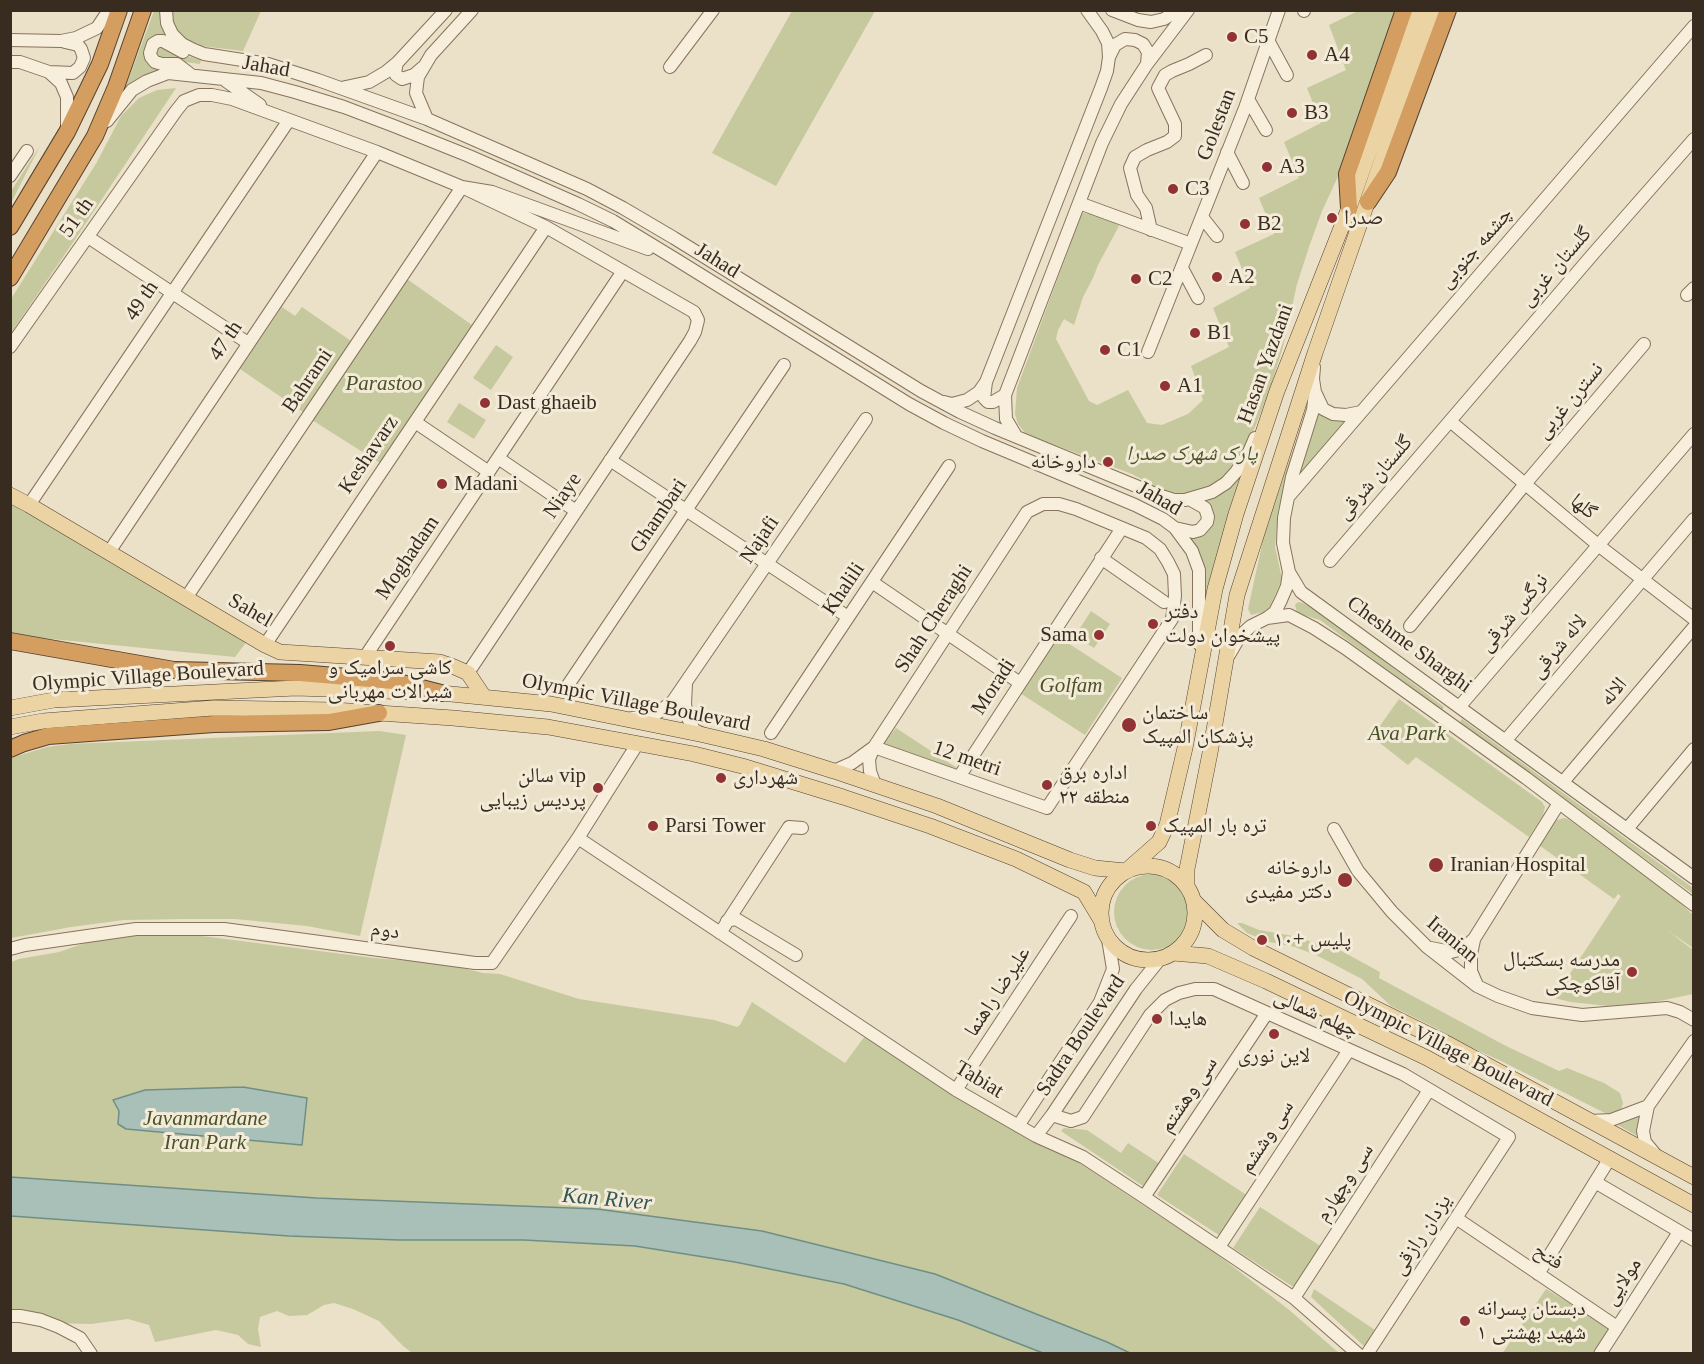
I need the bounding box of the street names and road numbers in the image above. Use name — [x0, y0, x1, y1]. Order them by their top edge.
street label: Jahad — [240, 50, 292, 84]
street label: Golestan — [1192, 86, 1242, 164]
street label: 51 th — [54, 193, 100, 243]
street label: چشمه جنوبی — [1434, 202, 1518, 294]
street label: گلستان غربی — [1515, 222, 1597, 312]
street label: Jahad — [690, 238, 744, 284]
street label: 49 th — [120, 276, 164, 326]
street label: Hasan Yazdani — [1233, 301, 1299, 427]
street label: 47 th — [204, 316, 248, 366]
street label: Bahrami — [277, 344, 339, 418]
street label: نسترن غربی — [1531, 357, 1609, 445]
street label: Keshavarz — [334, 411, 404, 499]
street label: گلستان شرقی — [1331, 431, 1419, 525]
street label: Niaye — [539, 468, 587, 524]
street label: Ghambari — [625, 474, 693, 558]
street label: Jahad — [1132, 476, 1186, 522]
street label: گلها — [1564, 489, 1602, 525]
street label: Moghadam — [371, 511, 445, 605]
street label: Najafi — [735, 511, 785, 569]
street label: Khalili — [817, 558, 871, 620]
street label: Shah Cheraghi — [890, 560, 978, 678]
street label: نرگس شرقی — [1474, 568, 1554, 658]
street label: Sahel — [223, 588, 277, 634]
street label: Cheshme Sharghi — [1342, 591, 1476, 699]
street label: لاله شرقی — [1525, 610, 1593, 684]
street label: Moradi — [967, 654, 1021, 720]
street label: Olympic Village Boulevard — [31, 656, 265, 698]
street label: Olympic Village Boulevard — [520, 668, 752, 738]
street label: الاله — [1595, 672, 1633, 712]
street label: 12 metri — [930, 736, 1004, 782]
street label: Iranian — [1421, 911, 1483, 969]
street label: دوم — [369, 917, 401, 945]
street label: علیرضا راهنما — [959, 942, 1037, 1042]
street label: Sadra Boulevard — [1031, 971, 1131, 1101]
street label: چهلم شمالی — [1270, 984, 1362, 1044]
street label: Olympic Village Boulevard — [1339, 985, 1557, 1113]
street label: سی وهشتم — [1154, 1052, 1224, 1138]
street label: Tabiat — [950, 1056, 1008, 1104]
street label: سی وششم — [1234, 1096, 1300, 1178]
street label: سی وچهارم — [1310, 1139, 1380, 1227]
street label: یزدان رازقی — [1387, 1190, 1457, 1280]
street label: فتح — [1528, 1238, 1568, 1276]
street label: مولایی — [1598, 1253, 1648, 1311]

